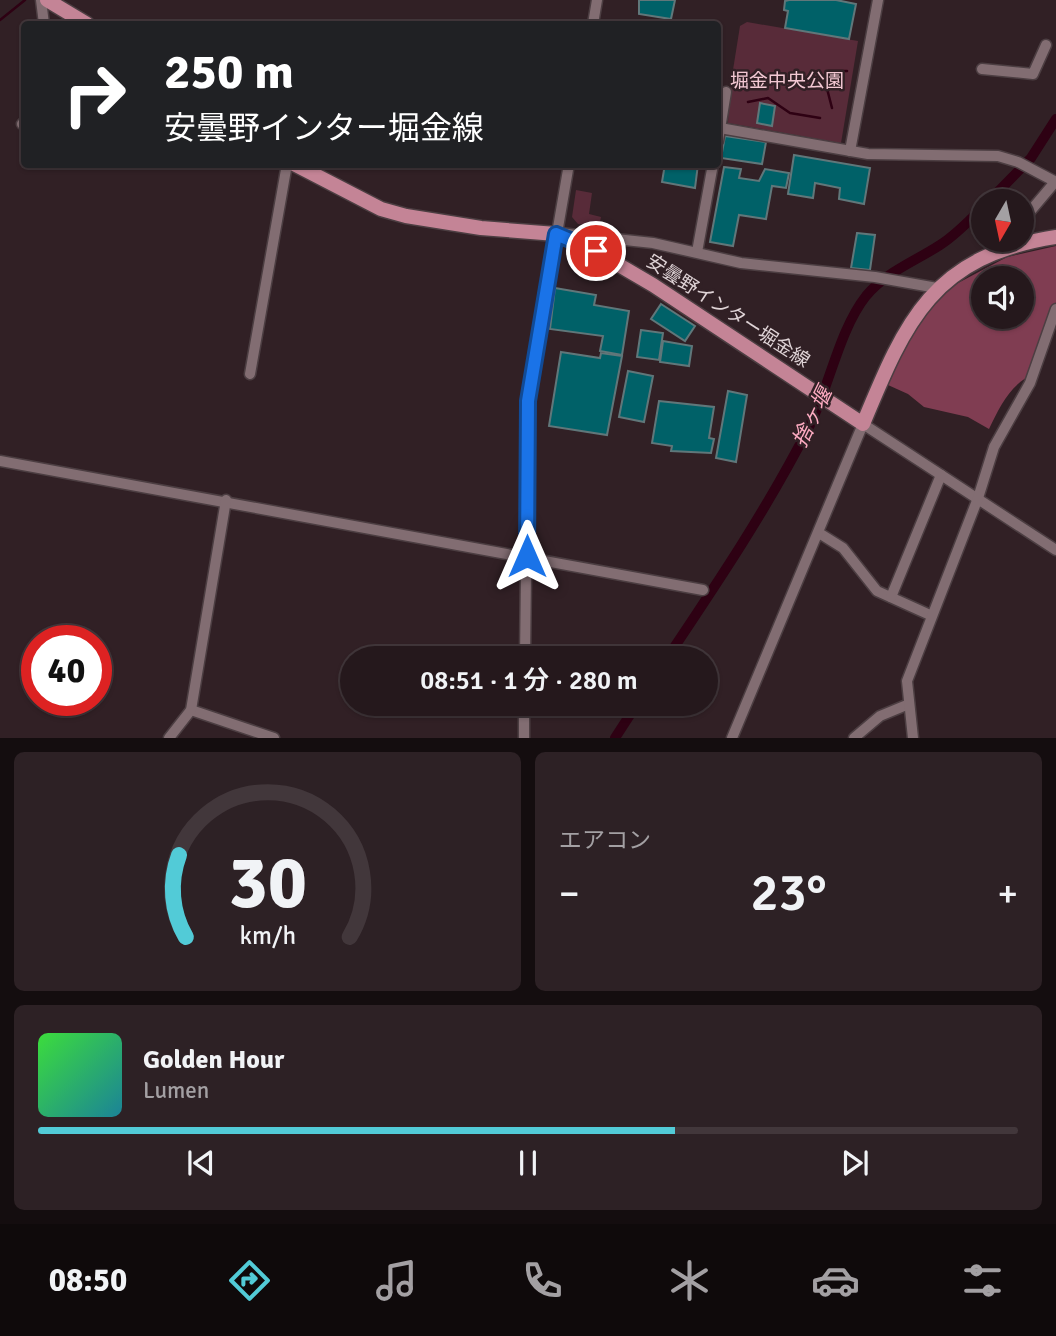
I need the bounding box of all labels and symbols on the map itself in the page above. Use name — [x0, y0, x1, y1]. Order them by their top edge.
park label: 堀金中央公園 — [730, 69, 844, 93]
north arrow — [971, 189, 1034, 252]
pin — [566, 221, 626, 281]
street label: 安曇野インター堀金線 — [642, 249, 814, 373]
water label: 捨ヶ堰 — [787, 379, 839, 451]
position arrow — [490, 519, 564, 593]
speed limit sign: 40 — [21, 625, 112, 716]

